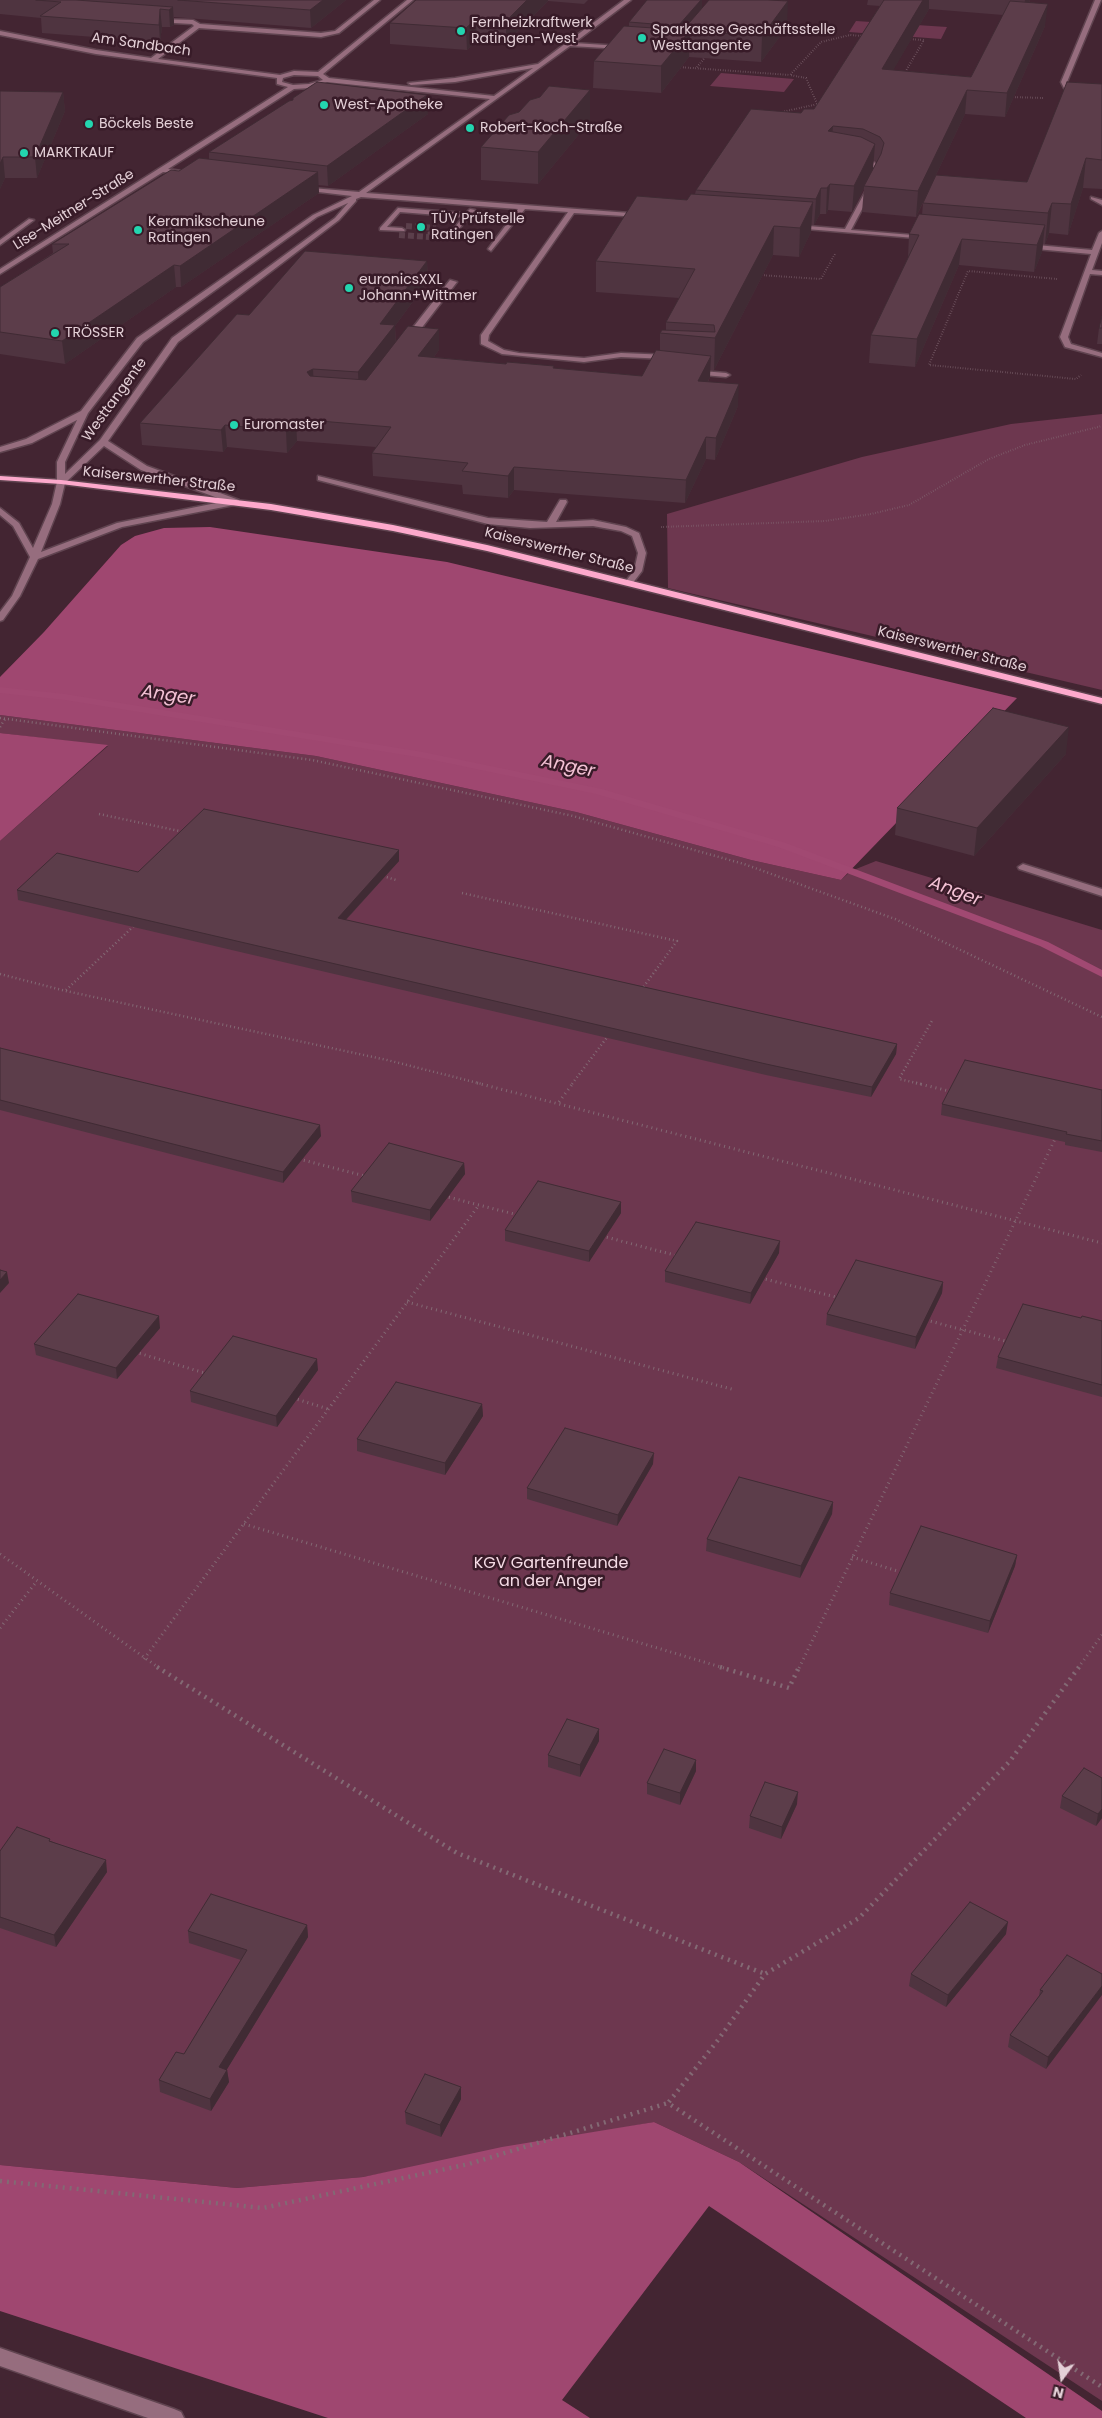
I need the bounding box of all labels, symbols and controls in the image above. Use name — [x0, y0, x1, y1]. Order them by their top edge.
place label: Fernheizkraftwerk Ratingen-West — [471, 15, 593, 48]
place label: Sparkasse Geschäftsstelle Westtangente — [652, 22, 836, 54]
marker: Fernheizkraftwerk Ratingen-West — [455, 25, 467, 37]
street label: Am Sandbach — [90, 30, 192, 60]
marker: Sparkasse Geschäftsstelle Westtangente — [636, 32, 648, 44]
place label: West-Apotheke — [334, 97, 443, 113]
marker: West-Apotheke — [318, 99, 330, 111]
place label: Böckels Beste — [99, 116, 194, 132]
marker: Böckels Beste — [83, 118, 95, 130]
place label: Robert-Koch-Straße — [480, 120, 622, 136]
marker: Robert-Koch-Straße — [464, 122, 476, 134]
place label: MARKTKAUF — [34, 145, 114, 161]
marker: MARKTKAUF — [18, 147, 30, 159]
street label: Lise-Meitner-Straße — [10, 166, 138, 254]
place label: TÜV Prüfstelle Ratingen — [431, 211, 525, 243]
place label: Keramikscheune Ratingen — [148, 214, 265, 246]
marker: TÜV Prüfstelle Ratingen — [415, 221, 427, 233]
marker: Keramikscheune Ratingen — [132, 224, 144, 236]
place label: euronicsXXL Johann+Wittmer — [359, 272, 477, 304]
marker: euronicsXXL Johann+Wittmer — [343, 282, 355, 294]
place label: TRÖSSER — [65, 325, 124, 341]
marker: TRÖSSER — [49, 327, 61, 339]
street label: Westtangente — [79, 355, 151, 445]
place label: Euromaster — [244, 417, 325, 433]
marker: Euromaster — [228, 419, 240, 431]
street label: Kaiserswerther Straße — [82, 464, 236, 496]
street label: Kaiserswerther Straße — [483, 524, 635, 578]
street label: Kaiserswerther Straße — [876, 623, 1028, 677]
water label: Anger — [140, 681, 196, 711]
water label: Anger — [539, 751, 597, 783]
water label: Anger — [926, 872, 984, 912]
park label: KGV Gartenfreunde an der Anger — [474, 1554, 628, 1592]
north arrow — [1037, 2353, 1087, 2403]
text: N — [1051, 2382, 1066, 2404]

